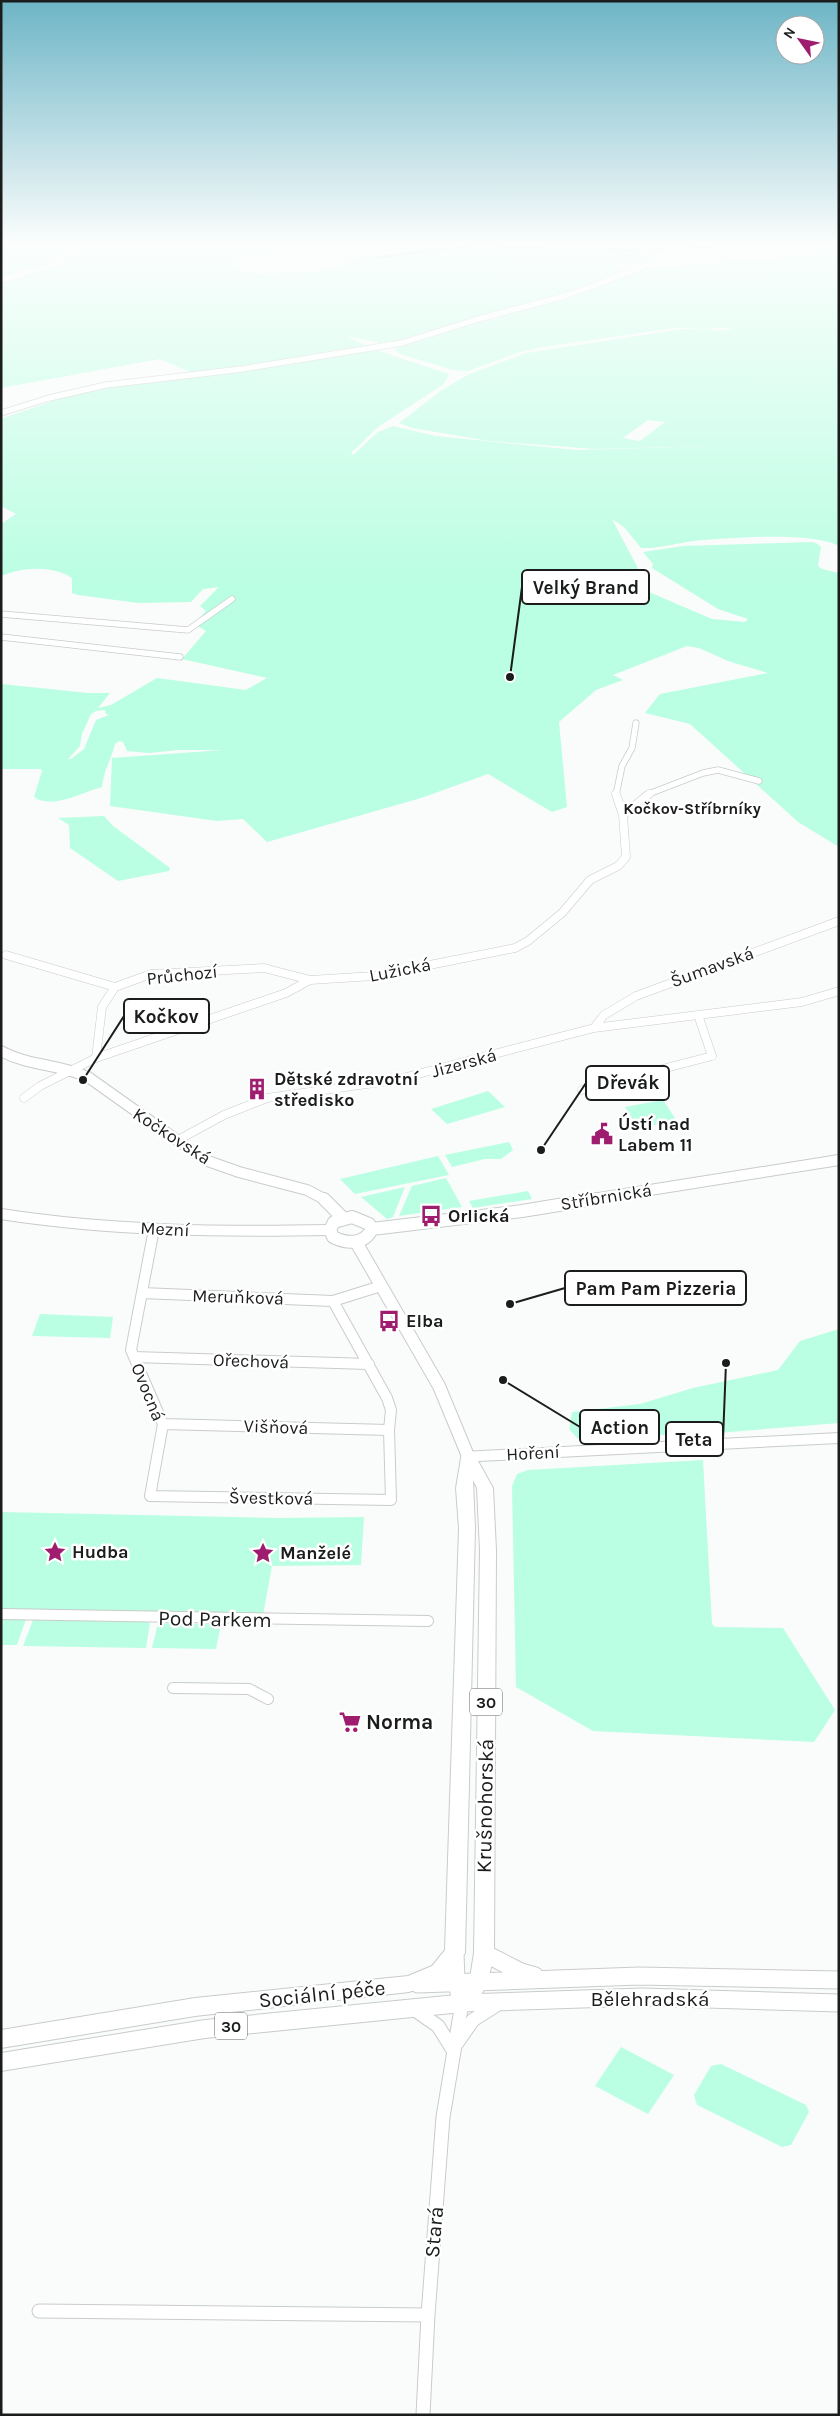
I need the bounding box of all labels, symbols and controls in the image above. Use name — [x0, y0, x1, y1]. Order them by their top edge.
north arrow — [775, 15, 825, 65]
text: N — [780, 24, 799, 42]
callout: Velký Brand — [522, 570, 649, 604]
text: Velký Brand — [533, 577, 639, 599]
district label: Kočkov-Stříbrníky — [623, 799, 761, 818]
street label: Šumavská — [667, 942, 757, 992]
street label: Lužická — [367, 953, 433, 987]
street label: Průchozí — [145, 960, 219, 990]
callout: Kočkov — [124, 999, 209, 1033]
text: Kočkov — [133, 1006, 199, 1028]
street label: Jizerská — [429, 1044, 499, 1082]
callout: Dřevák — [586, 1066, 669, 1100]
place label: Dětské zdravotní středisko — [274, 1068, 420, 1111]
text: Dřevák — [597, 1072, 659, 1094]
building icon: Dětské zdravotní středisko — [244, 1076, 270, 1102]
street label: Kočkovská — [129, 1103, 215, 1169]
place label: Ústí nad Labem 11 — [618, 1112, 693, 1156]
public building icon: Ústí nad Labem 11 — [589, 1121, 615, 1147]
street label: Stříbrnická — [559, 1179, 653, 1215]
bus stop icon: Orlická — [418, 1203, 444, 1229]
place label: Orlická — [448, 1205, 509, 1227]
street label: Mezní — [140, 1217, 191, 1241]
callout: Pam Pam Pizzeria — [565, 1271, 746, 1305]
text: Pam Pam Pizzeria — [576, 1278, 736, 1300]
street label: Meruňková — [192, 1284, 284, 1310]
bus stop icon: Elba — [376, 1308, 402, 1334]
place label: Elba — [406, 1310, 444, 1332]
street label: Ořechová — [212, 1349, 290, 1373]
street label: Ovocná — [126, 1360, 170, 1424]
callout: Action — [580, 1410, 659, 1444]
street label: Višňová — [243, 1415, 309, 1439]
text: Action — [591, 1417, 649, 1439]
callout: Teta — [666, 1422, 723, 1456]
text: Teta — [675, 1429, 713, 1451]
street label: Hoření — [506, 1441, 561, 1465]
street label: Švestková — [229, 1486, 313, 1510]
place icon: Hudba — [42, 1539, 68, 1565]
place icon: Manželé — [250, 1540, 276, 1566]
place label: Hudba — [72, 1541, 129, 1563]
place label: Manželé — [280, 1542, 351, 1564]
street label: Pod Parkem — [158, 1606, 272, 1632]
road number: 30 — [470, 1688, 502, 1715]
supermarket icon: Norma — [337, 1709, 363, 1735]
place label: Norma — [366, 1710, 433, 1734]
street label: Krušnohorská — [472, 1739, 498, 1873]
street label: Sociální péče — [257, 1975, 387, 2013]
street label: Bělehradská — [590, 1987, 710, 2011]
road number: 30 — [215, 2012, 247, 2040]
street label: Stará — [420, 2205, 448, 2259]

